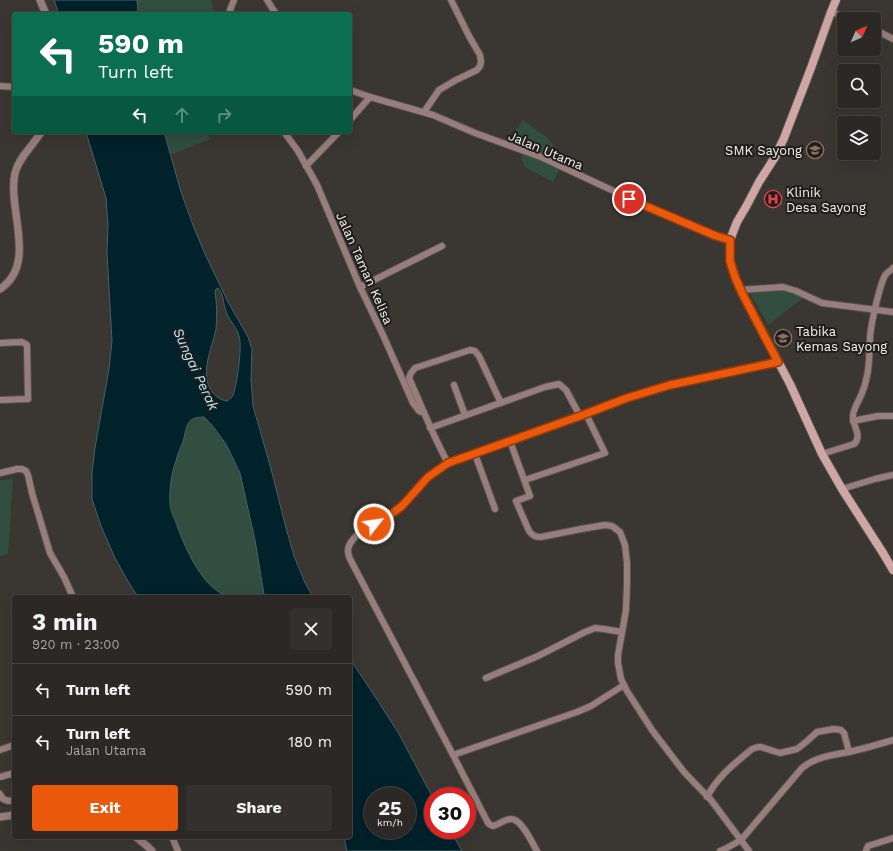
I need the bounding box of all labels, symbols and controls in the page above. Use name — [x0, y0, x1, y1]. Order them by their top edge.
north arrow — [837, 12, 881, 56]
map controls — [837, 12, 881, 160]
text: 590 m — [98, 27, 184, 60]
icon: left — [32, 28, 84, 80]
text: Turn left — [98, 61, 173, 82]
button: search — [837, 64, 881, 108]
icon: left — [129, 104, 151, 126]
icon: ahead — [171, 104, 193, 126]
icon: right — [213, 104, 235, 126]
button: layers — [837, 116, 881, 160]
street label: Jalan Utama — [506, 128, 586, 173]
school or university icon: SMK Sayong — [805, 140, 825, 160]
place label: SMK Sayong — [725, 143, 802, 158]
pin — [612, 182, 646, 216]
place label: Klinik Desa Sayong — [786, 185, 866, 215]
icon: arrive — [618, 188, 640, 210]
hospital icon: Klinik Desa Sayong — [763, 189, 783, 209]
street label: Jalan Taman Kelisa — [333, 210, 396, 327]
place label: Tabika Kemas Sayong — [796, 324, 887, 354]
water label: Sungai Perak — [170, 325, 222, 413]
school or university icon: Tabika Kemas Sayong — [773, 328, 793, 348]
position arrow — [353, 503, 395, 545]
text: 3 min — [32, 608, 98, 636]
button: close — [290, 608, 332, 650]
text: 920 m · 23:00 — [32, 637, 120, 652]
icon: left — [32, 679, 54, 701]
text: Turn left — [66, 681, 130, 699]
text: 590 m — [285, 681, 332, 699]
text: Turn left — [66, 725, 130, 743]
icon: left — [32, 731, 54, 753]
text: 180 m — [288, 733, 332, 751]
text: Jalan Utama — [66, 743, 146, 758]
button: Exit — [32, 785, 178, 831]
button: Share — [186, 785, 332, 831]
speed limit sign: 30 — [424, 787, 476, 839]
text: 25 — [378, 796, 402, 820]
text: km/h — [377, 817, 403, 828]

